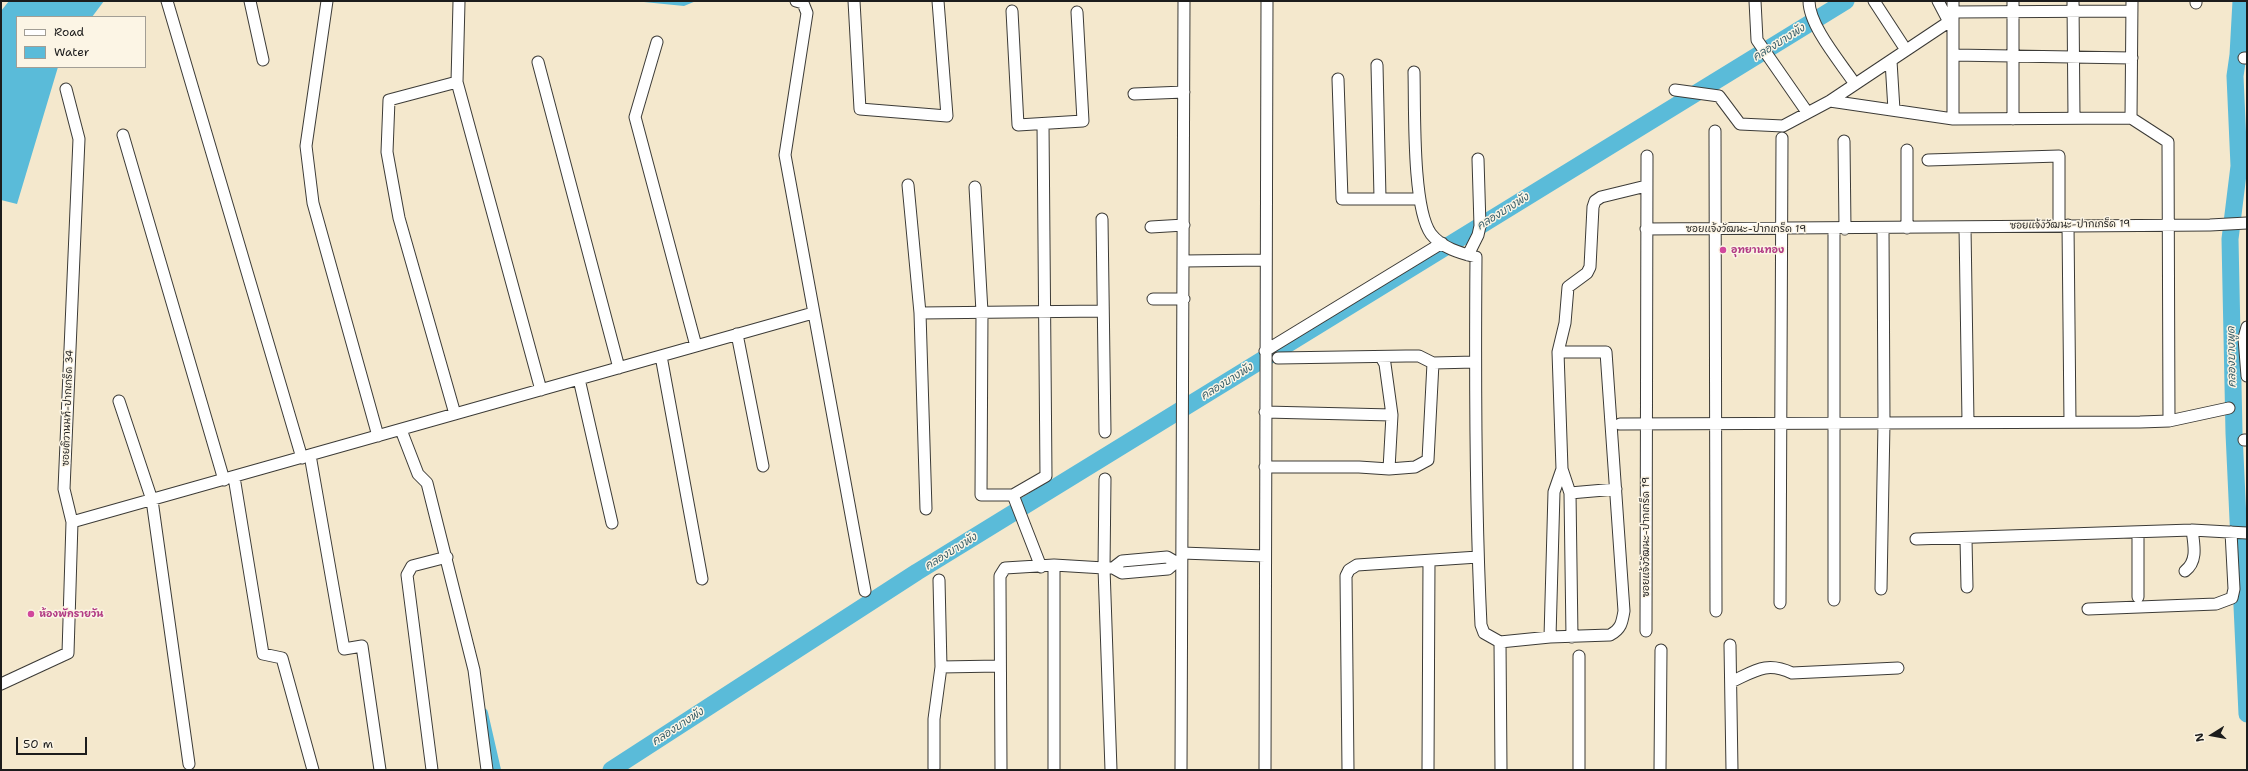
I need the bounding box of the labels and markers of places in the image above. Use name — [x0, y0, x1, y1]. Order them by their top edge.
place label: อุทยานทอง — [1731, 244, 1784, 256]
marker: อุทยานทอง — [1718, 245, 1728, 255]
place label: ห้องพักรายวัน — [39, 608, 103, 620]
marker: ห้องพักรายวัน — [26, 609, 36, 619]

